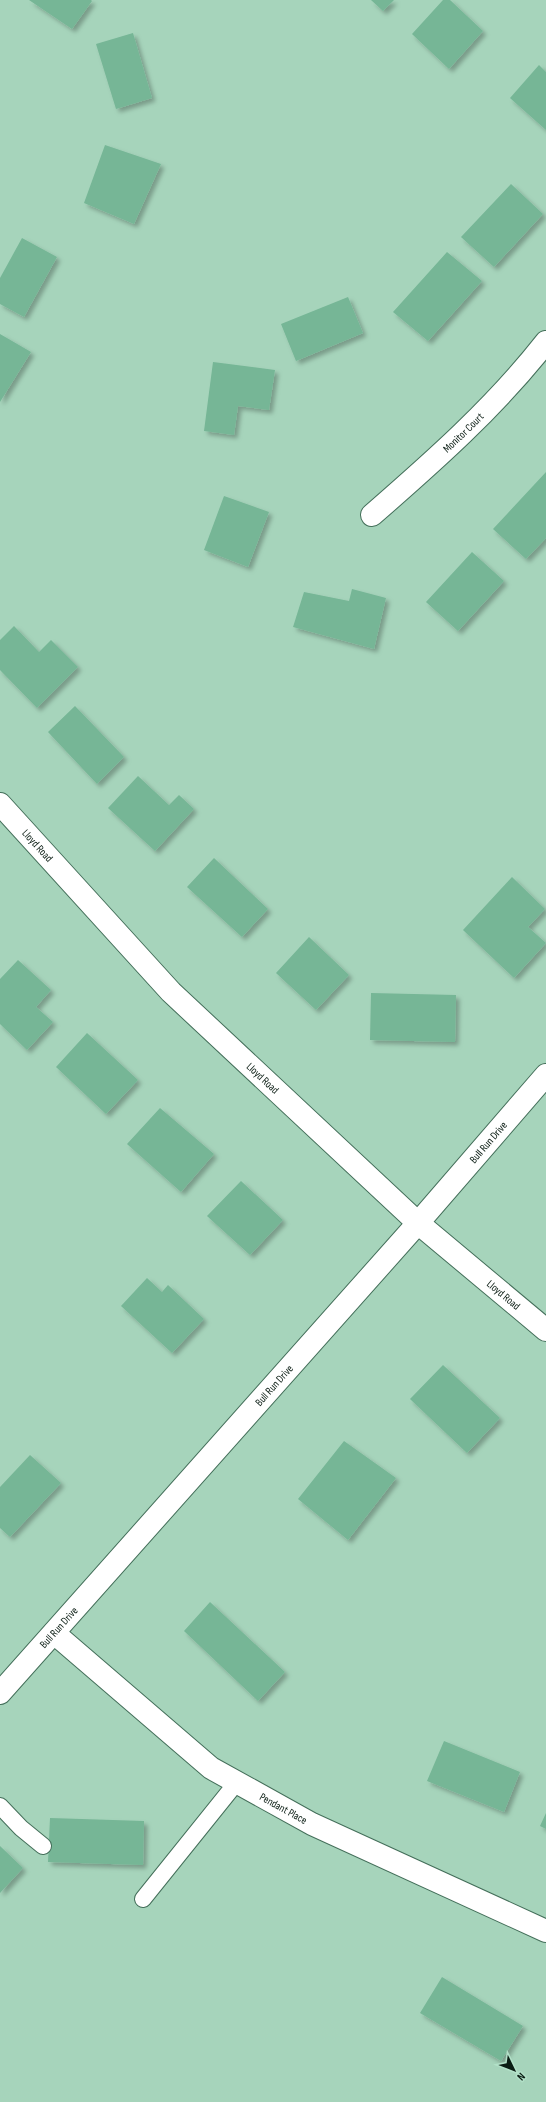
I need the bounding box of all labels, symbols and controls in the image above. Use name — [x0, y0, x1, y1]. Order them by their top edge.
street label: Monitor Court — [440, 410, 487, 455]
street label: Lloyd Road — [19, 827, 56, 865]
street label: Lloyd Road — [244, 1060, 282, 1097]
street label: Bull Run Drive — [467, 1119, 510, 1166]
street label: Lloyd Road — [484, 1277, 523, 1313]
street label: Bull Run Drive — [252, 1362, 296, 1409]
street label: Bull Run Drive — [37, 1604, 81, 1651]
street label: Pendant Place — [257, 1790, 309, 1827]
north arrow — [494, 2050, 534, 2090]
text: N — [514, 2070, 528, 2083]

